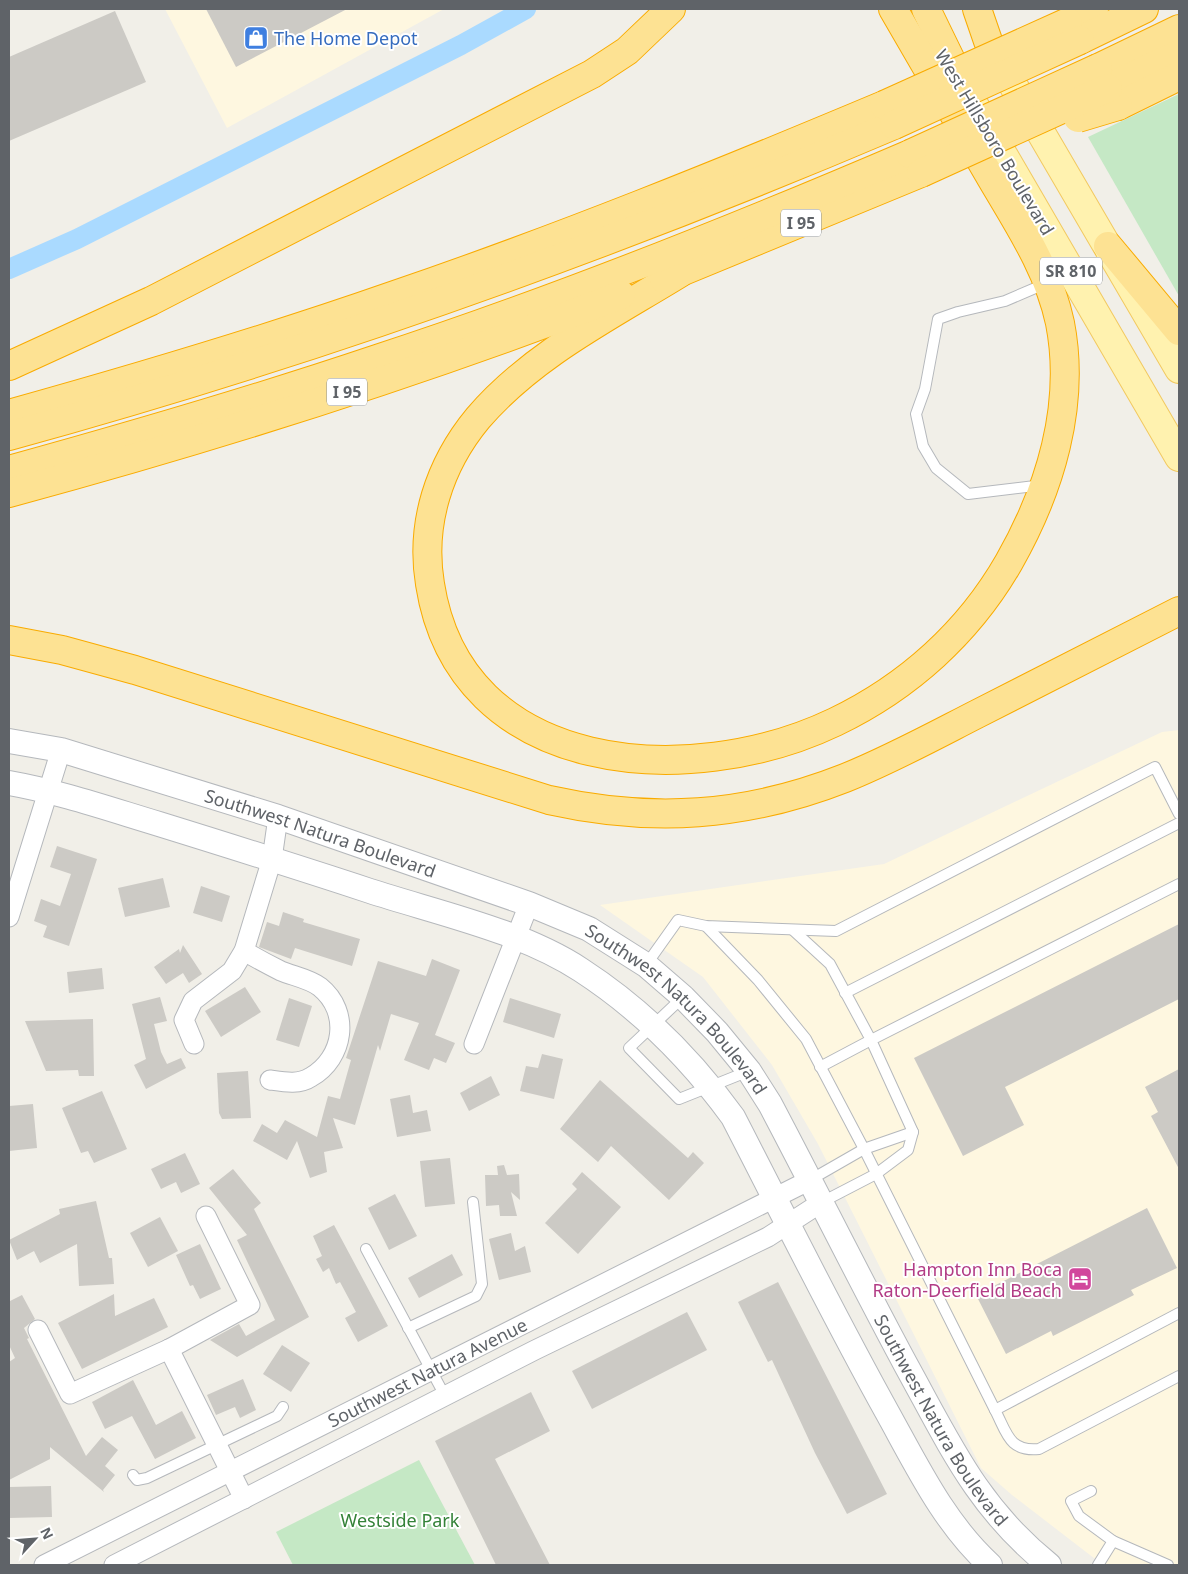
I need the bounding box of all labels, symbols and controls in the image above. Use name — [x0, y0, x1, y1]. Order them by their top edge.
shop icon: The Home Depot — [243, 25, 269, 51]
place label: The Home Depot — [274, 26, 418, 50]
street label: West Hillsboro Boulevard — [930, 45, 1060, 239]
road number: I 95 — [781, 210, 821, 237]
road number: SR 810 — [1040, 258, 1102, 284]
road number: I 95 — [327, 378, 367, 406]
street label: Southwest Natura Boulevard — [202, 783, 439, 883]
street label: Southwest Natura Boulevard — [581, 918, 773, 1099]
place label: Hampton Inn Boca Raton-Deerfield Beach — [872, 1257, 1062, 1302]
hotel icon: Hampton Inn Boca Raton-Deerfield Beach — [1067, 1266, 1093, 1292]
street label: Southwest Natura Boulevard — [869, 1310, 1014, 1531]
street label: Southwest Natura Avenue — [324, 1312, 531, 1433]
park label: Westside Park — [341, 1508, 460, 1532]
north arrow — [10, 1514, 60, 1564]
text: N — [36, 1524, 58, 1542]

